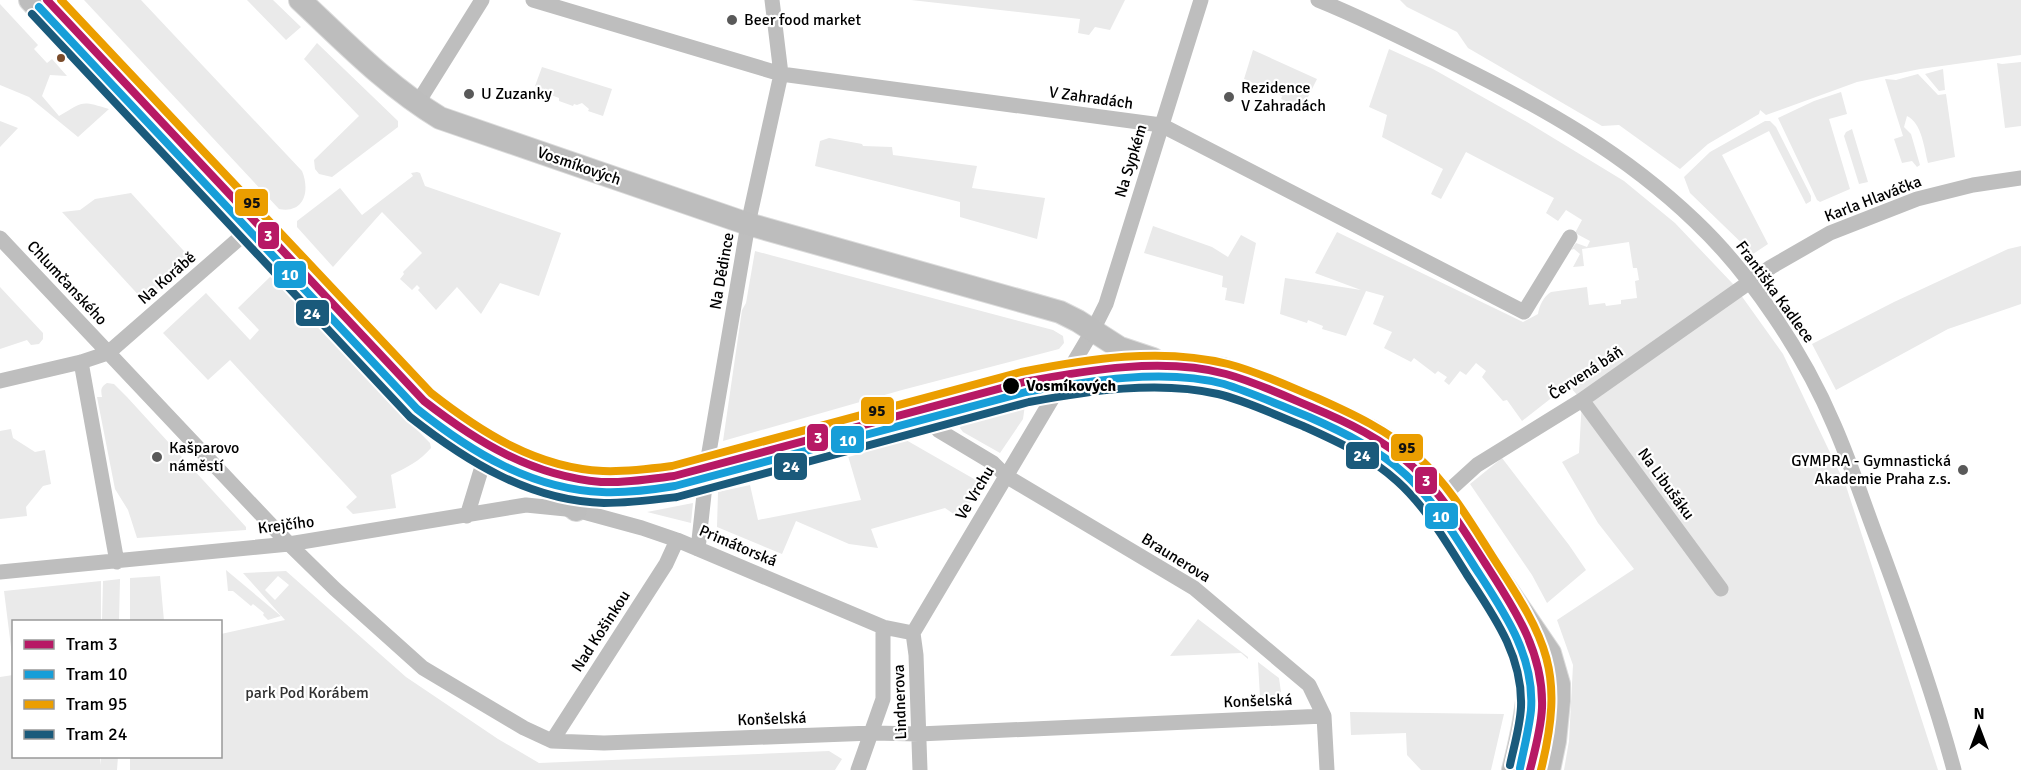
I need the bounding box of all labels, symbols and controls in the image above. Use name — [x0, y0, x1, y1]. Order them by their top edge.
place label: Beer food market — [744, 10, 861, 30]
marker: Beer food market — [725, 13, 739, 27]
unlabelled marker — [55, 52, 67, 64]
place label: Rezidence V Zahradách — [1241, 78, 1326, 116]
street label: V Zahradách — [1048, 82, 1134, 114]
place label: U Zuzanky — [481, 84, 553, 104]
marker: U Zuzanky — [462, 87, 476, 101]
marker: Rezidence V Zahradách — [1222, 90, 1236, 104]
street label: Na Sypkém — [1110, 122, 1152, 200]
street label: Vosmíkových — [534, 142, 624, 190]
street label: Karla Hlaváčka — [1822, 171, 1924, 227]
line badge: 95 — [234, 188, 269, 217]
text: 95 — [243, 193, 261, 213]
line badge: 3 — [257, 221, 280, 250]
text: 3 — [264, 226, 272, 246]
street label: Na Dědince — [705, 231, 739, 311]
street label: Chlumčanského — [23, 236, 111, 330]
street label: Františka Kadlece — [1731, 237, 1819, 347]
street label: Na Korábě — [134, 247, 200, 309]
line badge: 10 — [273, 260, 307, 289]
text: 10 — [281, 265, 299, 285]
line badge: 24 — [295, 299, 330, 327]
text: 24 — [303, 304, 321, 324]
street label: Červená báň — [1545, 342, 1627, 404]
marker: Vosmíkových — [1001, 376, 1021, 396]
place label: Vosmíkových — [1026, 376, 1116, 396]
line badge: 95 — [860, 396, 895, 425]
text: 95 — [868, 401, 886, 421]
line badge: 3 — [806, 423, 829, 452]
line badge: 10 — [830, 425, 865, 454]
text: 3 — [814, 428, 822, 448]
text: 10 — [839, 431, 857, 451]
line badge: 95 — [1390, 433, 1424, 462]
place label: Kašparovo náměstí — [169, 438, 239, 476]
text: 95 — [1398, 438, 1416, 458]
line badge: 24 — [1345, 441, 1380, 470]
street label: Na Libušáku — [1633, 444, 1699, 524]
text: 24 — [1353, 446, 1371, 466]
marker: Kašparovo náměstí — [150, 450, 164, 464]
place label: GYMPRA - Gymnastická Akademie Praha z.s. — [1791, 451, 1951, 489]
line badge: 24 — [773, 452, 808, 481]
text: 24 — [782, 457, 800, 477]
street label: Ve Vrchu — [951, 462, 999, 524]
marker: GYMPRA - Gymnastická Akademie Praha z.s. — [1956, 463, 1970, 477]
line badge: 3 — [1414, 466, 1438, 495]
text: 3 — [1422, 471, 1430, 491]
line badge: 10 — [1424, 502, 1459, 530]
text: 10 — [1432, 507, 1450, 527]
street label: Krejčího — [257, 512, 315, 538]
street label: Primátorská — [696, 521, 780, 571]
street label: Braunerova — [1138, 529, 1214, 587]
street label: Nad Košinkou — [567, 586, 635, 676]
legend — [12, 620, 222, 758]
text: Tram 3 — [66, 633, 118, 655]
text: Tram 10 — [66, 663, 127, 685]
street label: Lindnerova — [889, 664, 911, 740]
park label: park Pod Korábem — [245, 683, 369, 703]
street label: Konšelská — [1223, 690, 1293, 712]
text: Tram 95 — [66, 693, 127, 715]
north arrow — [1949, 698, 2009, 758]
text: N — [1973, 704, 1985, 724]
street label: Konšelská — [737, 708, 807, 730]
text: Tram 24 — [66, 723, 128, 745]

